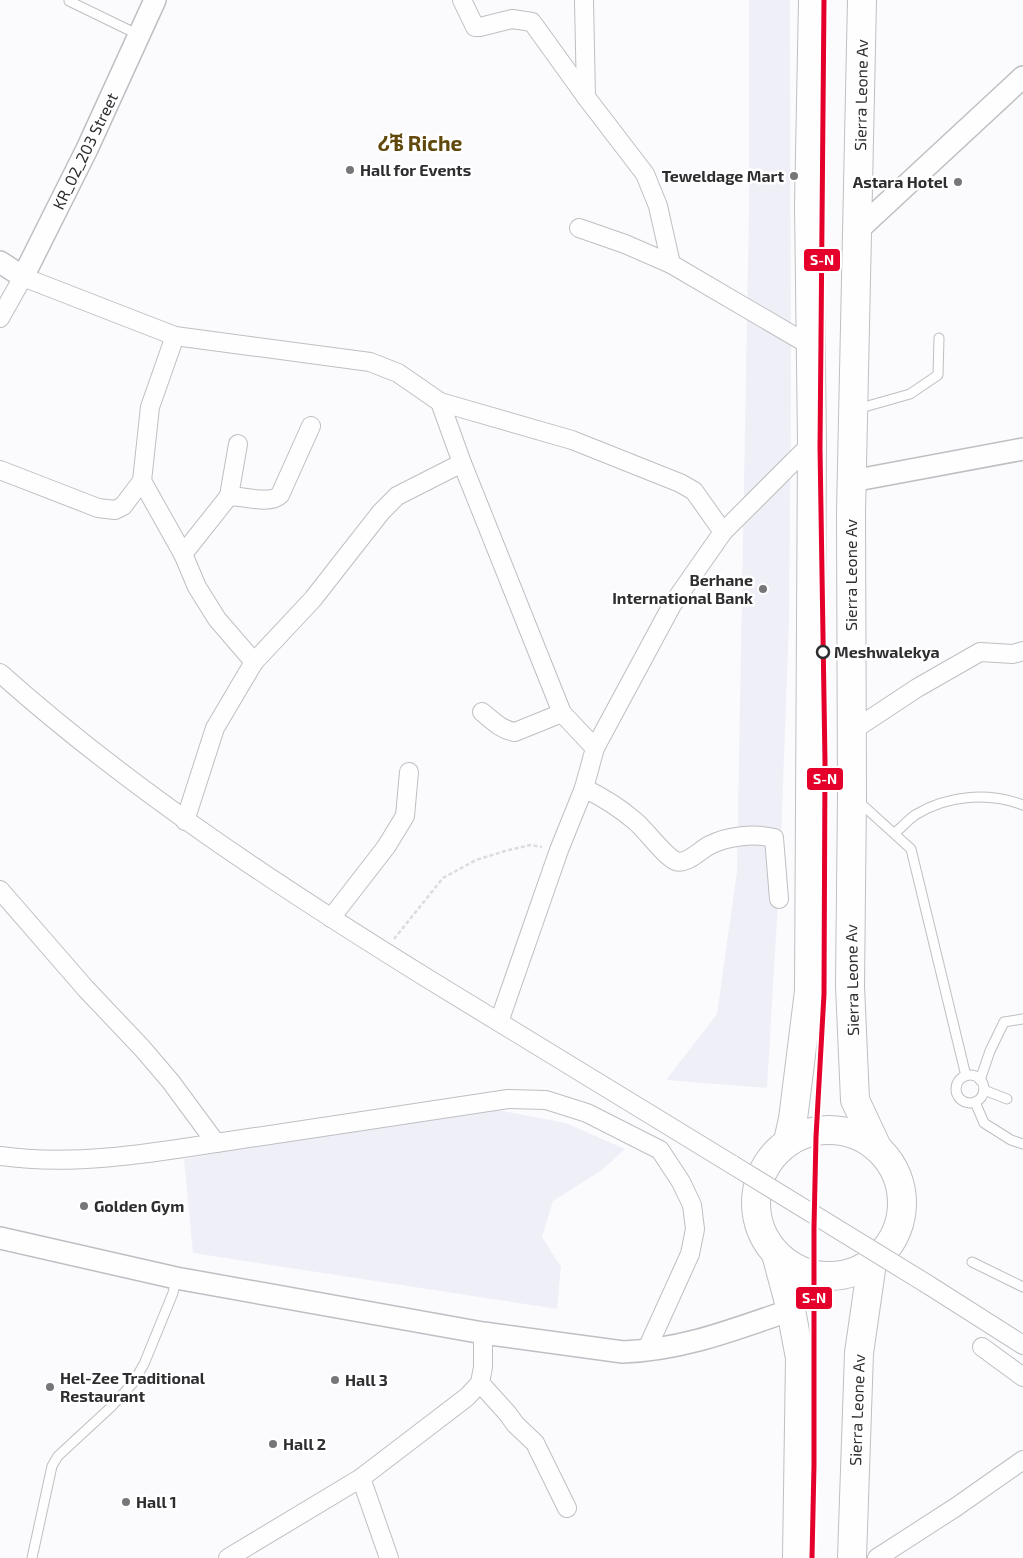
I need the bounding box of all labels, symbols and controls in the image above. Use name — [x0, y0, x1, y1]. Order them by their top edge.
street label: Sierra Leone Av — [850, 38, 871, 151]
street label: KR_02_203 Street — [48, 89, 121, 212]
district label: ሪቼ Riche — [378, 130, 463, 155]
place label: Hall for Events — [360, 160, 471, 179]
marker: Hall for Events — [344, 164, 356, 176]
place label: Teweldage Mart — [662, 166, 784, 185]
marker: Teweldage Mart — [788, 170, 800, 182]
place label: Astara Hotel — [853, 172, 949, 191]
marker: Astara Hotel — [952, 176, 964, 188]
line badge: S-N — [803, 248, 841, 272]
text: S-N — [810, 251, 834, 268]
street label: Sierra Leone Av — [841, 519, 860, 631]
place label: Berhane International Bank — [612, 570, 753, 607]
marker: Berhane International Bank — [757, 583, 769, 595]
place label: Meshwalekya — [834, 642, 940, 662]
marker: Meshwalekya — [816, 645, 830, 659]
line badge: S-N — [806, 767, 844, 791]
text: S-N — [813, 770, 837, 787]
street label: Sierra Leone Av — [841, 923, 862, 1036]
place label: Golden Gym — [94, 1196, 184, 1216]
marker: Golden Gym — [78, 1200, 90, 1212]
line badge: S-N — [795, 1286, 833, 1310]
text: S-N — [802, 1289, 826, 1306]
street label: Sierra Leone Av — [845, 1353, 868, 1466]
place label: Hel-Zee Traditional Restaurant — [60, 1368, 206, 1405]
place label: Hall 3 — [345, 1370, 388, 1389]
marker: Hall 3 — [329, 1374, 341, 1386]
marker: Hel-Zee Traditional Restaurant — [44, 1381, 56, 1393]
place label: Hall 2 — [283, 1434, 326, 1453]
marker: Hall 2 — [267, 1438, 279, 1450]
place label: Hall 1 — [136, 1492, 177, 1511]
marker: Hall 1 — [120, 1496, 132, 1508]

